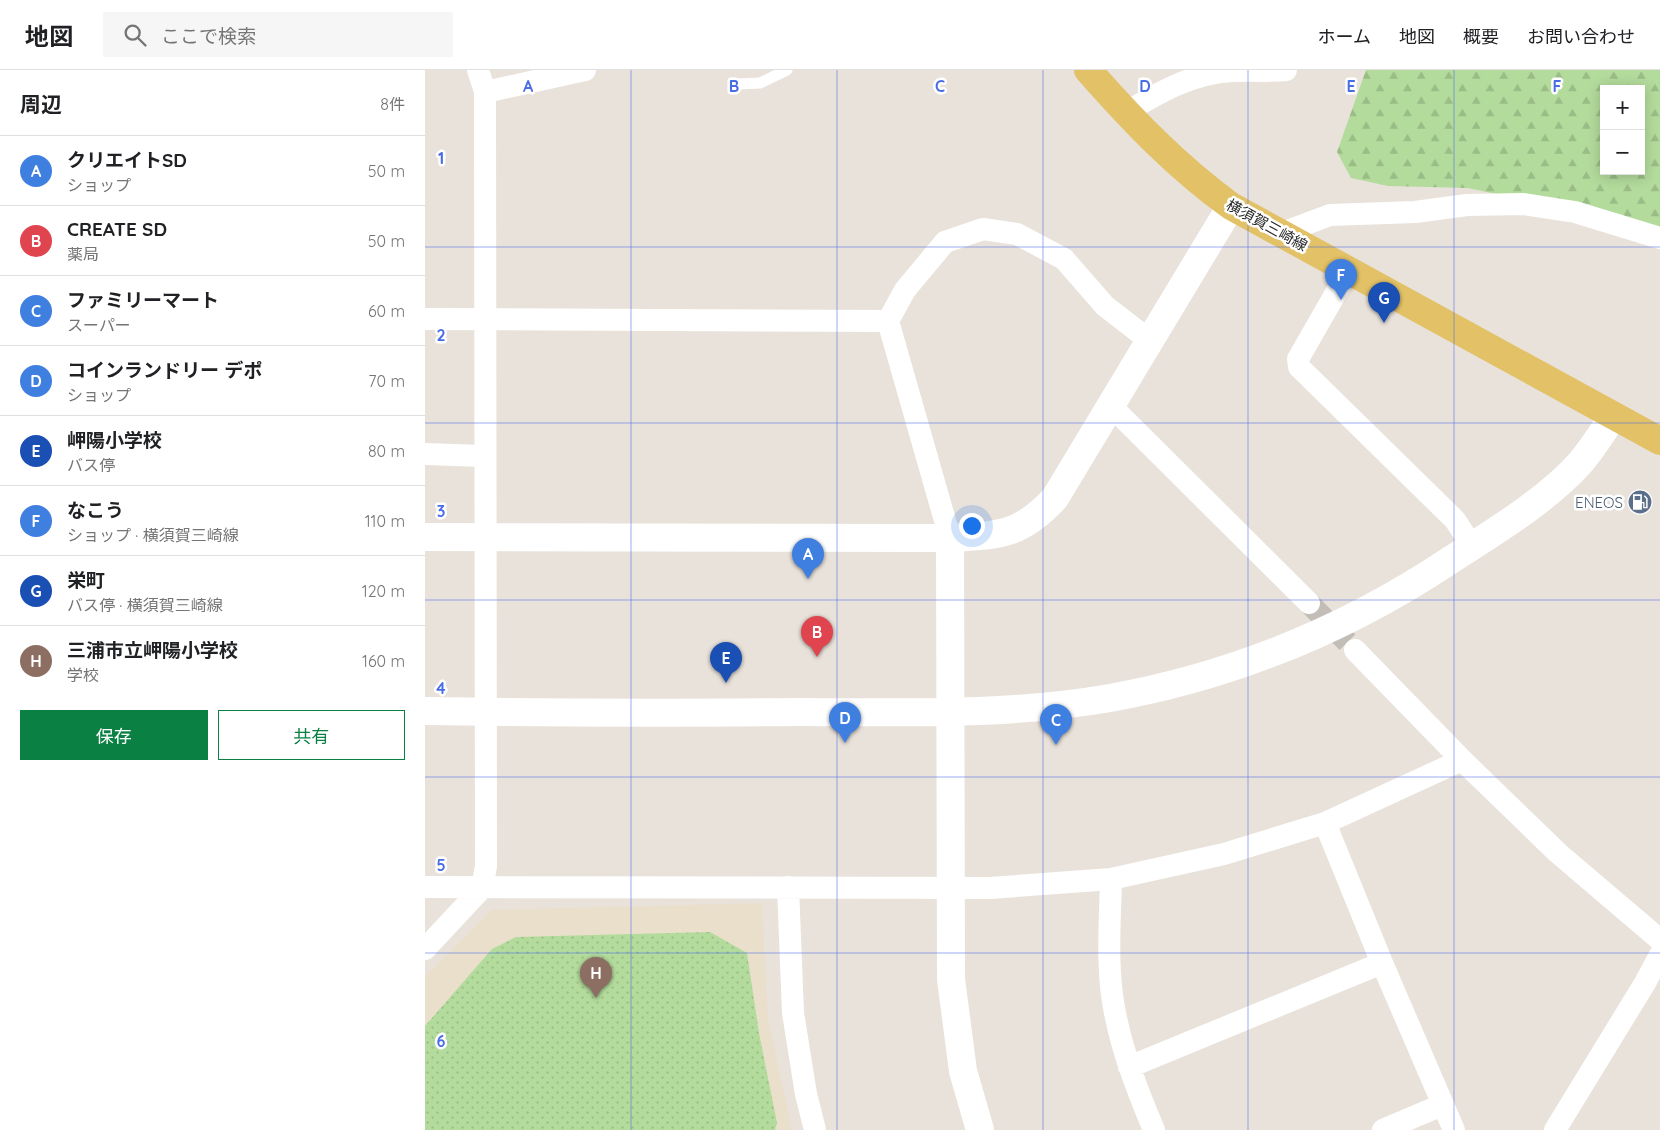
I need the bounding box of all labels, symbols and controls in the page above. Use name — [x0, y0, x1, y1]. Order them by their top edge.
search box — [103, 12, 453, 57]
text: 地図 — [25, 21, 73, 51]
icon: search — [121, 21, 149, 49]
text: ここで検索 — [161, 24, 256, 48]
text: ホーム — [1318, 25, 1371, 48]
text: 地図 — [1399, 25, 1435, 48]
text: 概要 — [1463, 25, 1499, 48]
text: お問い合わせ — [1527, 25, 1635, 48]
text: A — [523, 76, 534, 96]
text: B — [729, 76, 739, 96]
text: C — [935, 76, 945, 96]
text: D — [1139, 76, 1151, 96]
text: E — [1346, 76, 1356, 96]
text: F — [1553, 76, 1562, 96]
map controls — [1600, 85, 1645, 175]
button: + — [1600, 85, 1645, 130]
text: 周辺 — [20, 91, 62, 117]
text: 8件 — [380, 94, 405, 114]
button: − — [1600, 130, 1645, 175]
text: クリエイトSD — [67, 148, 187, 172]
text: 1 — [438, 148, 444, 168]
text: A — [31, 161, 41, 181]
text: 50 m — [368, 161, 405, 181]
text: ショップ — [67, 175, 131, 195]
street label: 横須賀三崎線 — [1223, 195, 1311, 255]
text: CREATE SD — [67, 217, 167, 241]
text: B — [31, 231, 41, 251]
text: 50 m — [368, 231, 405, 251]
text: 薬局 — [67, 244, 99, 264]
pin: F — [1325, 259, 1357, 300]
pin: G — [1368, 282, 1400, 323]
text: ファミリーマート — [67, 288, 219, 312]
text: C — [31, 301, 41, 321]
text: 60 m — [368, 301, 405, 321]
text: スーパー — [67, 315, 131, 335]
text: 2 — [436, 325, 446, 345]
text: コインランドリー デポ — [67, 358, 262, 382]
text: D — [30, 371, 42, 391]
text: 70 m — [368, 371, 405, 391]
text: ショップ — [67, 385, 131, 405]
text: 岬陽小学校 — [67, 428, 162, 452]
text: E — [31, 441, 41, 461]
text: 80 m — [368, 441, 405, 461]
text: バス停 — [67, 455, 115, 475]
fuel station icon: ENEOS — [1627, 489, 1653, 515]
place label: ENEOS — [1575, 493, 1623, 512]
text: なこう — [67, 498, 124, 522]
text: 3 — [437, 501, 445, 521]
text: F — [32, 511, 41, 531]
text: 110 m — [365, 511, 405, 531]
your location — [959, 513, 985, 539]
text: ショップ · 横須賀三崎線 — [67, 525, 239, 545]
pin: A — [792, 538, 824, 579]
text: 栄町 — [67, 568, 105, 592]
text: G — [30, 581, 42, 601]
text: 120 m — [362, 581, 405, 601]
text: バス停 · 横須賀三崎線 — [67, 595, 223, 615]
pin: B — [801, 616, 833, 657]
text: 三浦市立岬陽小学校 — [67, 638, 238, 662]
pin: E — [710, 642, 742, 683]
text: H — [30, 651, 42, 671]
text: 160 m — [362, 651, 405, 671]
text: 学校 — [67, 665, 99, 685]
text: 4 — [436, 678, 446, 698]
pin: D — [829, 702, 861, 743]
pin: C — [1040, 704, 1072, 745]
button: 保存 — [20, 710, 208, 760]
button: 共有 — [218, 710, 405, 760]
text: 5 — [436, 855, 446, 875]
pin: H — [580, 957, 612, 998]
text: 6 — [437, 1031, 446, 1051]

